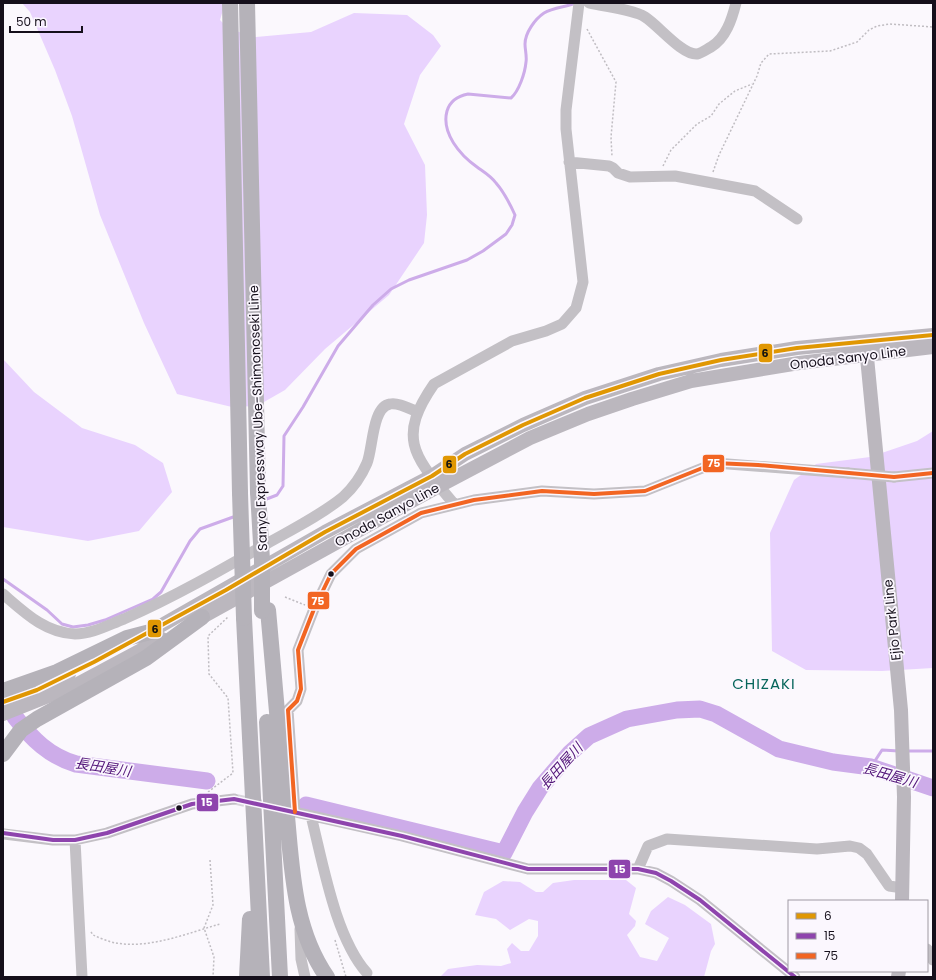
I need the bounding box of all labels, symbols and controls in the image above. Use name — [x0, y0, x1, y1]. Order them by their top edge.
scale bar — [10, 8, 82, 34]
text: 50 m — [16, 13, 47, 30]
street label: Sanyo Expressway Ube-Shimonoseki Line — [244, 285, 272, 551]
street label: Onoda Sanyo Line — [789, 341, 907, 375]
line badge: 6 — [758, 343, 773, 363]
text: 6 — [761, 345, 769, 361]
line badge: 75 — [702, 454, 725, 473]
line badge: 6 — [442, 455, 457, 474]
text: 75 — [707, 455, 721, 471]
text: 6 — [445, 456, 453, 472]
street label: Onoda Sanyo Line — [331, 478, 443, 552]
unlabelled marker — [326, 569, 336, 579]
street label: Ejio Park Line — [878, 579, 906, 661]
line badge: 75 — [307, 591, 330, 610]
text: 75 — [311, 593, 325, 609]
line badge: 6 — [147, 619, 162, 638]
text: 6 — [151, 621, 159, 637]
district label: CHIZAKI — [732, 673, 796, 694]
water label: 長田屋川 — [535, 737, 589, 793]
water label: 長田屋川 — [74, 753, 134, 782]
water label: 長田屋川 — [860, 758, 922, 793]
line badge: 15 — [196, 793, 219, 812]
text: 15 — [201, 794, 213, 810]
unlabelled marker — [174, 803, 184, 813]
line badge: 15 — [608, 859, 631, 879]
text: 15 — [614, 861, 626, 877]
legend — [788, 900, 928, 972]
text: 6 — [824, 907, 832, 924]
text: 15 — [824, 927, 835, 944]
text: 75 — [824, 947, 838, 964]

